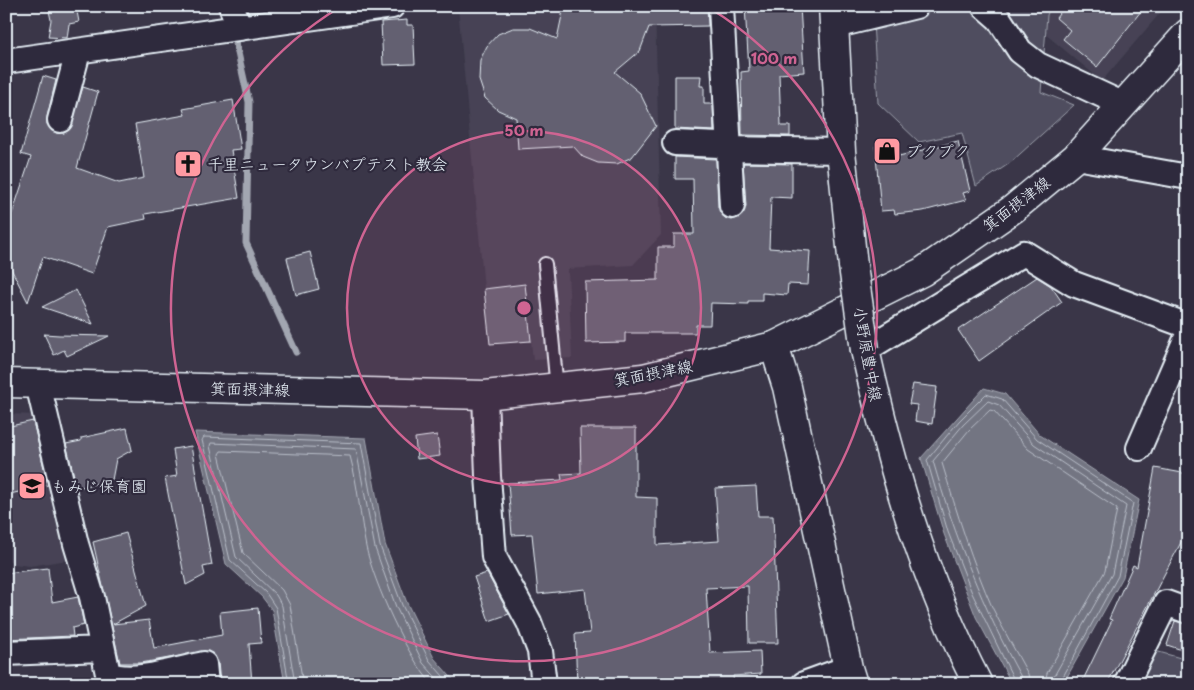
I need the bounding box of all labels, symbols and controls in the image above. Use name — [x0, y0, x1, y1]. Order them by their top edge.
text: 100 m — [751, 46, 797, 69]
text: 50 m — [505, 118, 543, 141]
shop icon: プクプク — [872, 136, 902, 166]
place label: プクプク — [906, 138, 970, 162]
church icon: 千里ニュータウンバプテスト教会 — [173, 149, 203, 179]
place label: 千里ニュータウンバプテスト教会 — [207, 151, 447, 175]
street label: 箕面摂津線 — [976, 170, 1055, 237]
centre of rings — [515, 299, 533, 317]
street label: 小野原豊中線 — [849, 304, 889, 403]
street label: 箕面摂津線 — [611, 353, 694, 391]
street label: 箕面摂津線 — [210, 375, 290, 401]
school or university icon: もみじ保育園 — [17, 471, 47, 501]
place label: もみじ保育園 — [51, 473, 147, 497]

